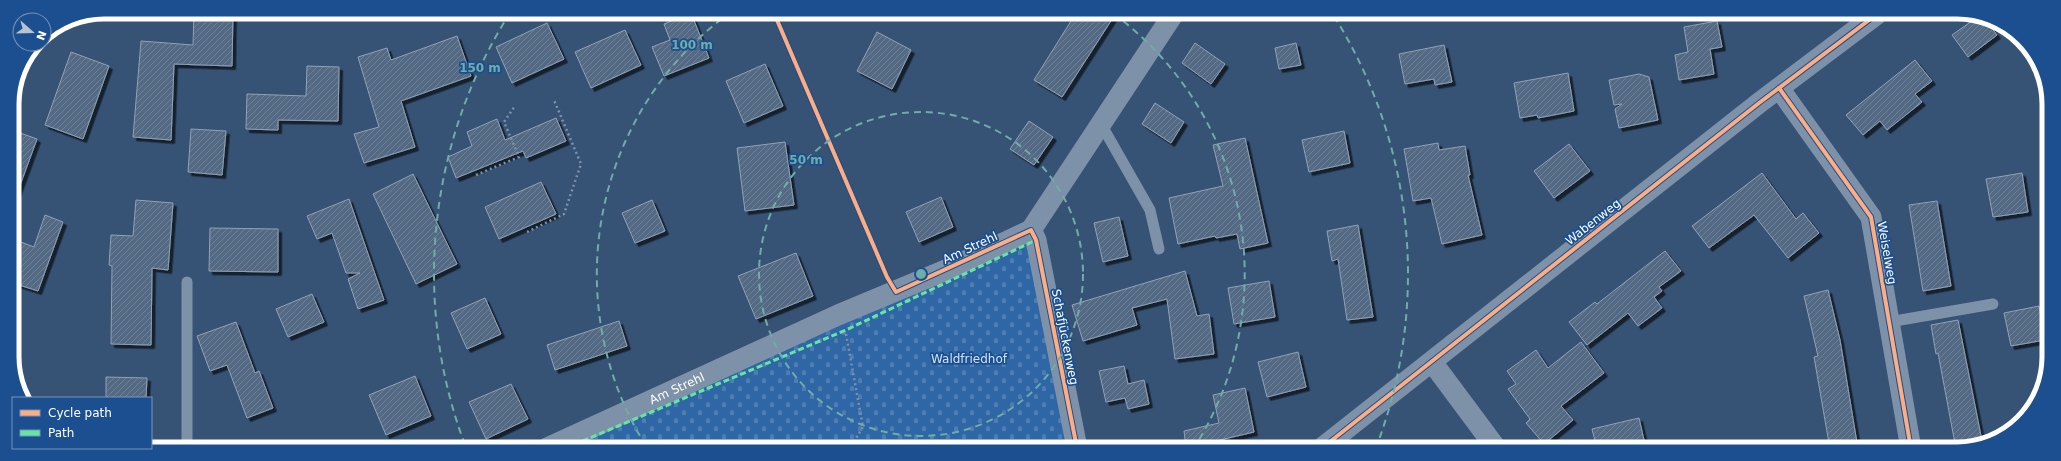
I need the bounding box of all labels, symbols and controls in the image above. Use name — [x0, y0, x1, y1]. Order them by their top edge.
north arrow — [12, 12, 52, 52]
text: N — [33, 29, 49, 42]
text: 100 m — [671, 38, 713, 52]
text: 150 m — [459, 61, 501, 75]
text: 50 m — [789, 153, 823, 167]
street label: Wabenweg — [1563, 196, 1623, 248]
street label: Weiselweg — [1875, 220, 1899, 286]
street label: Am Strehl — [940, 229, 1000, 267]
centre of rings — [914, 267, 928, 281]
street label: Schafjückenweg — [1049, 288, 1081, 386]
park label: Waldfriedhof — [931, 352, 1008, 366]
street label: Am Strehl — [647, 370, 707, 407]
legend — [12, 397, 152, 449]
text: Cycle path — [48, 406, 112, 420]
text: Path — [48, 426, 74, 440]

